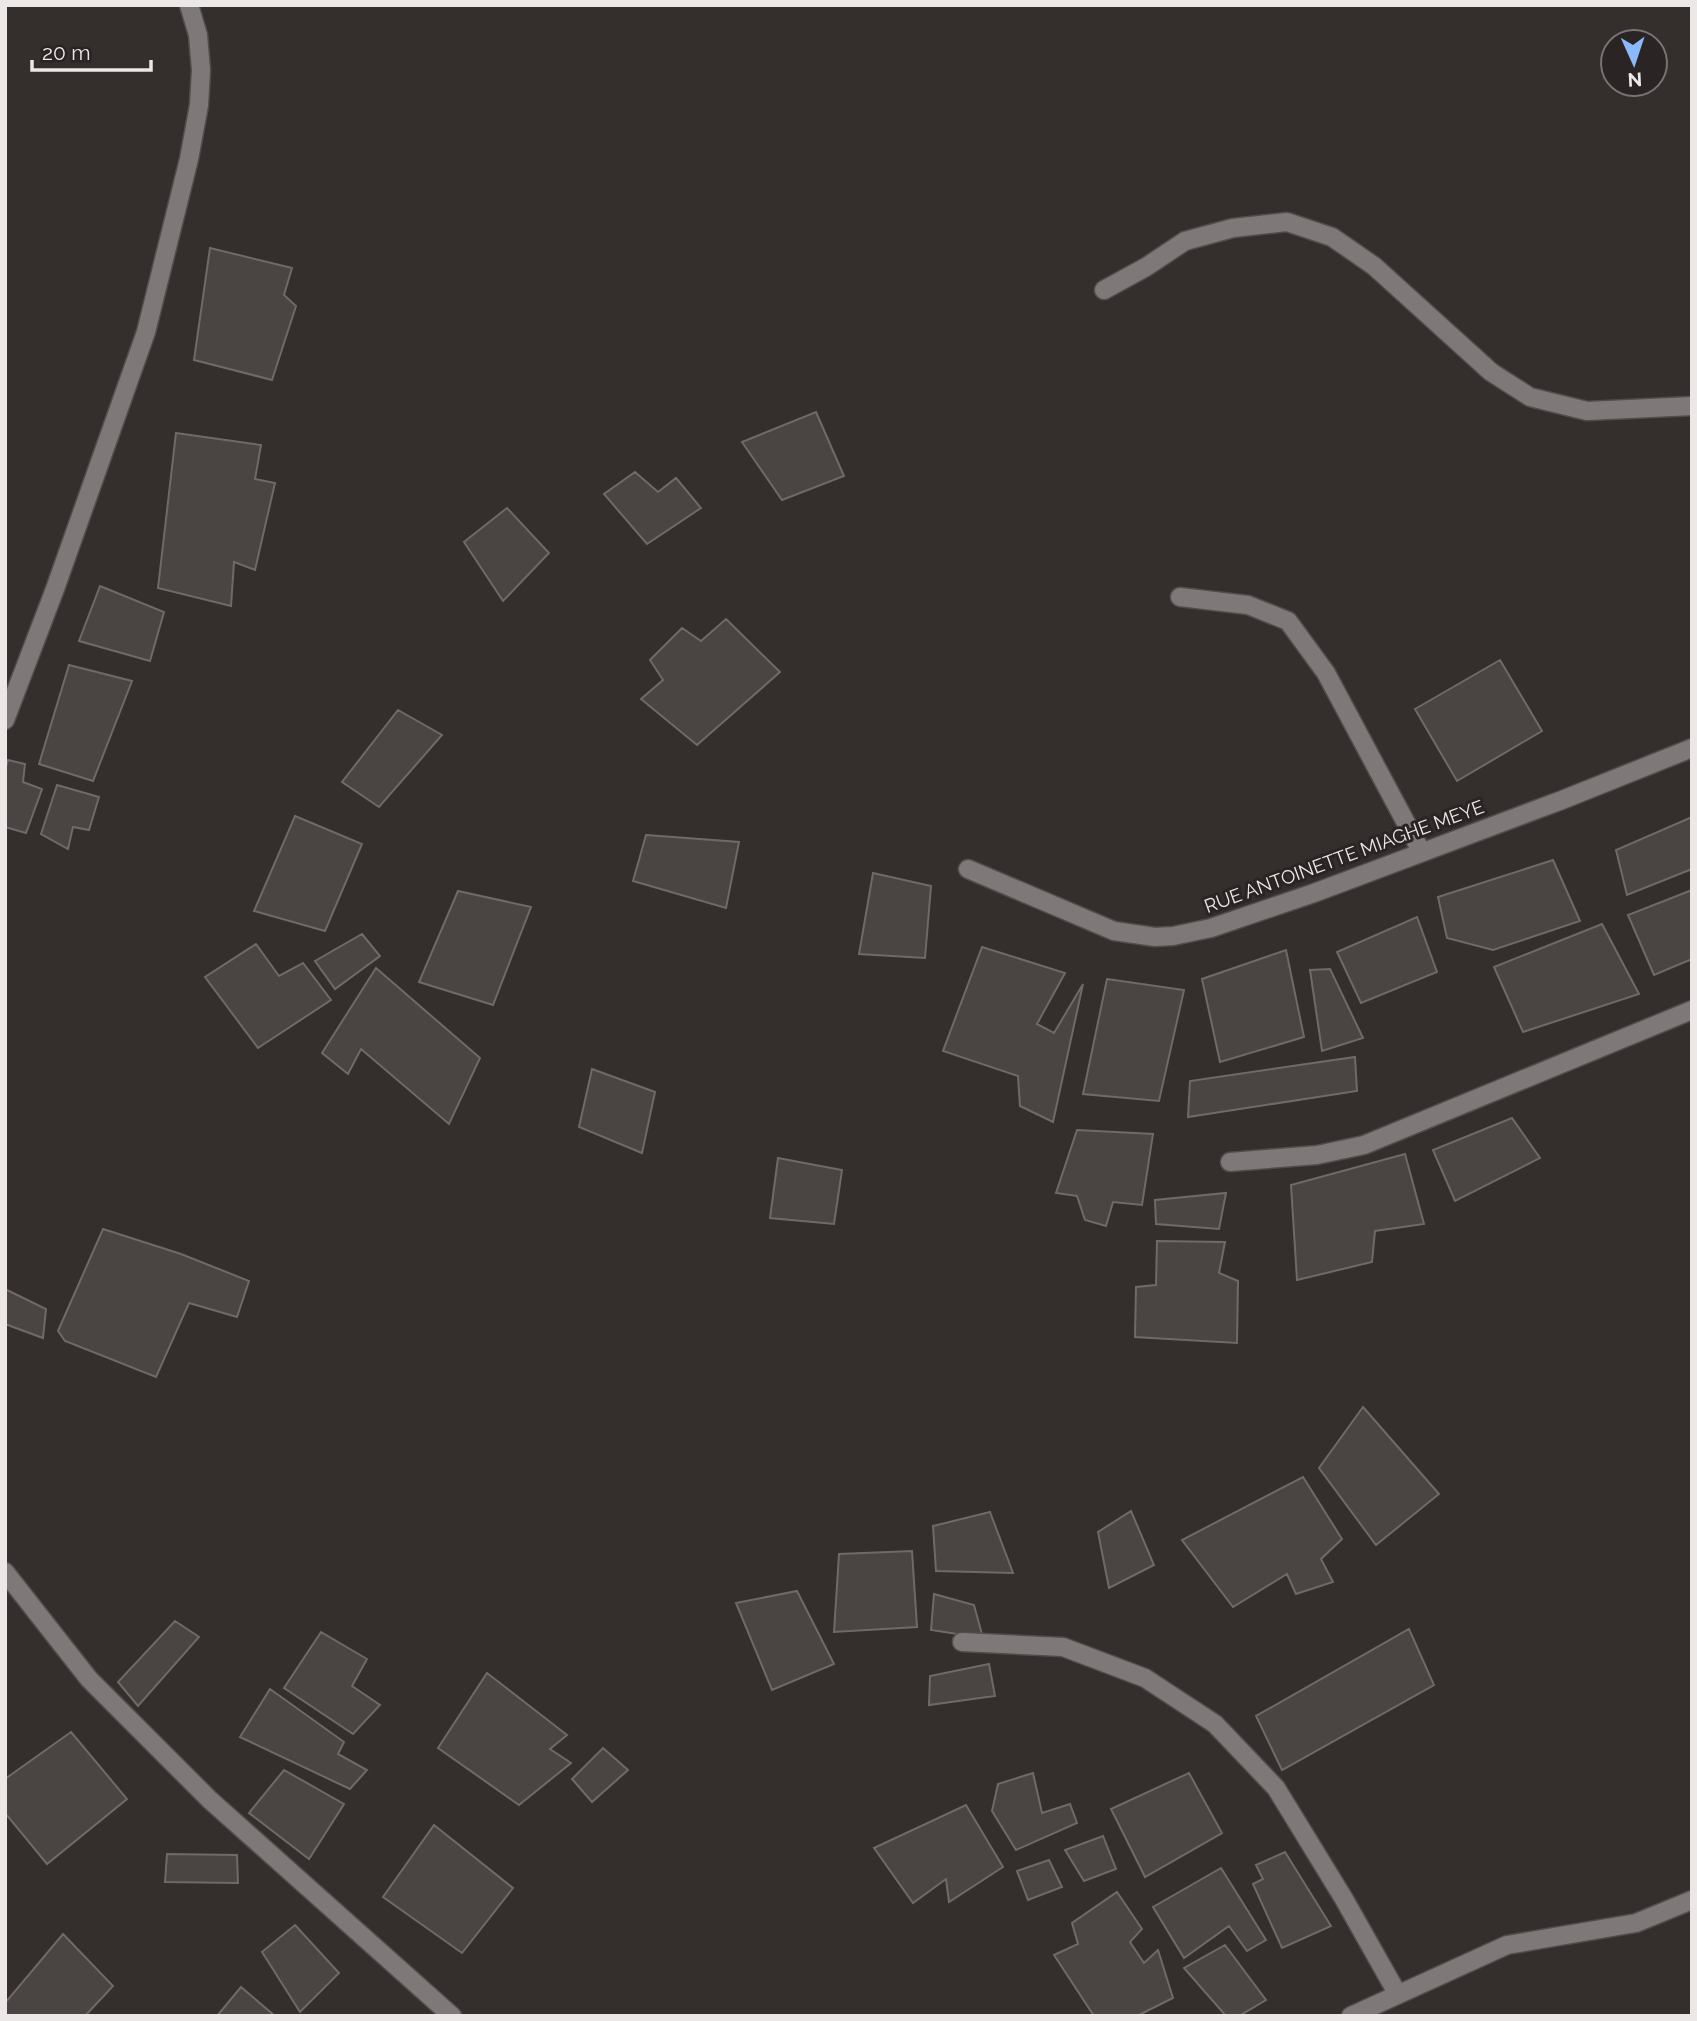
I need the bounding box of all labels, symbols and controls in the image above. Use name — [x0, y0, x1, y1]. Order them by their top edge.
scale bar — [32, 28, 150, 72]
north arrow — [1599, 28, 1669, 98]
text: 20 m — [42, 40, 90, 65]
text: N — [1627, 69, 1643, 91]
street label: RUE ANTOINETTE MIAGHE MEYE — [1201, 795, 1487, 917]

